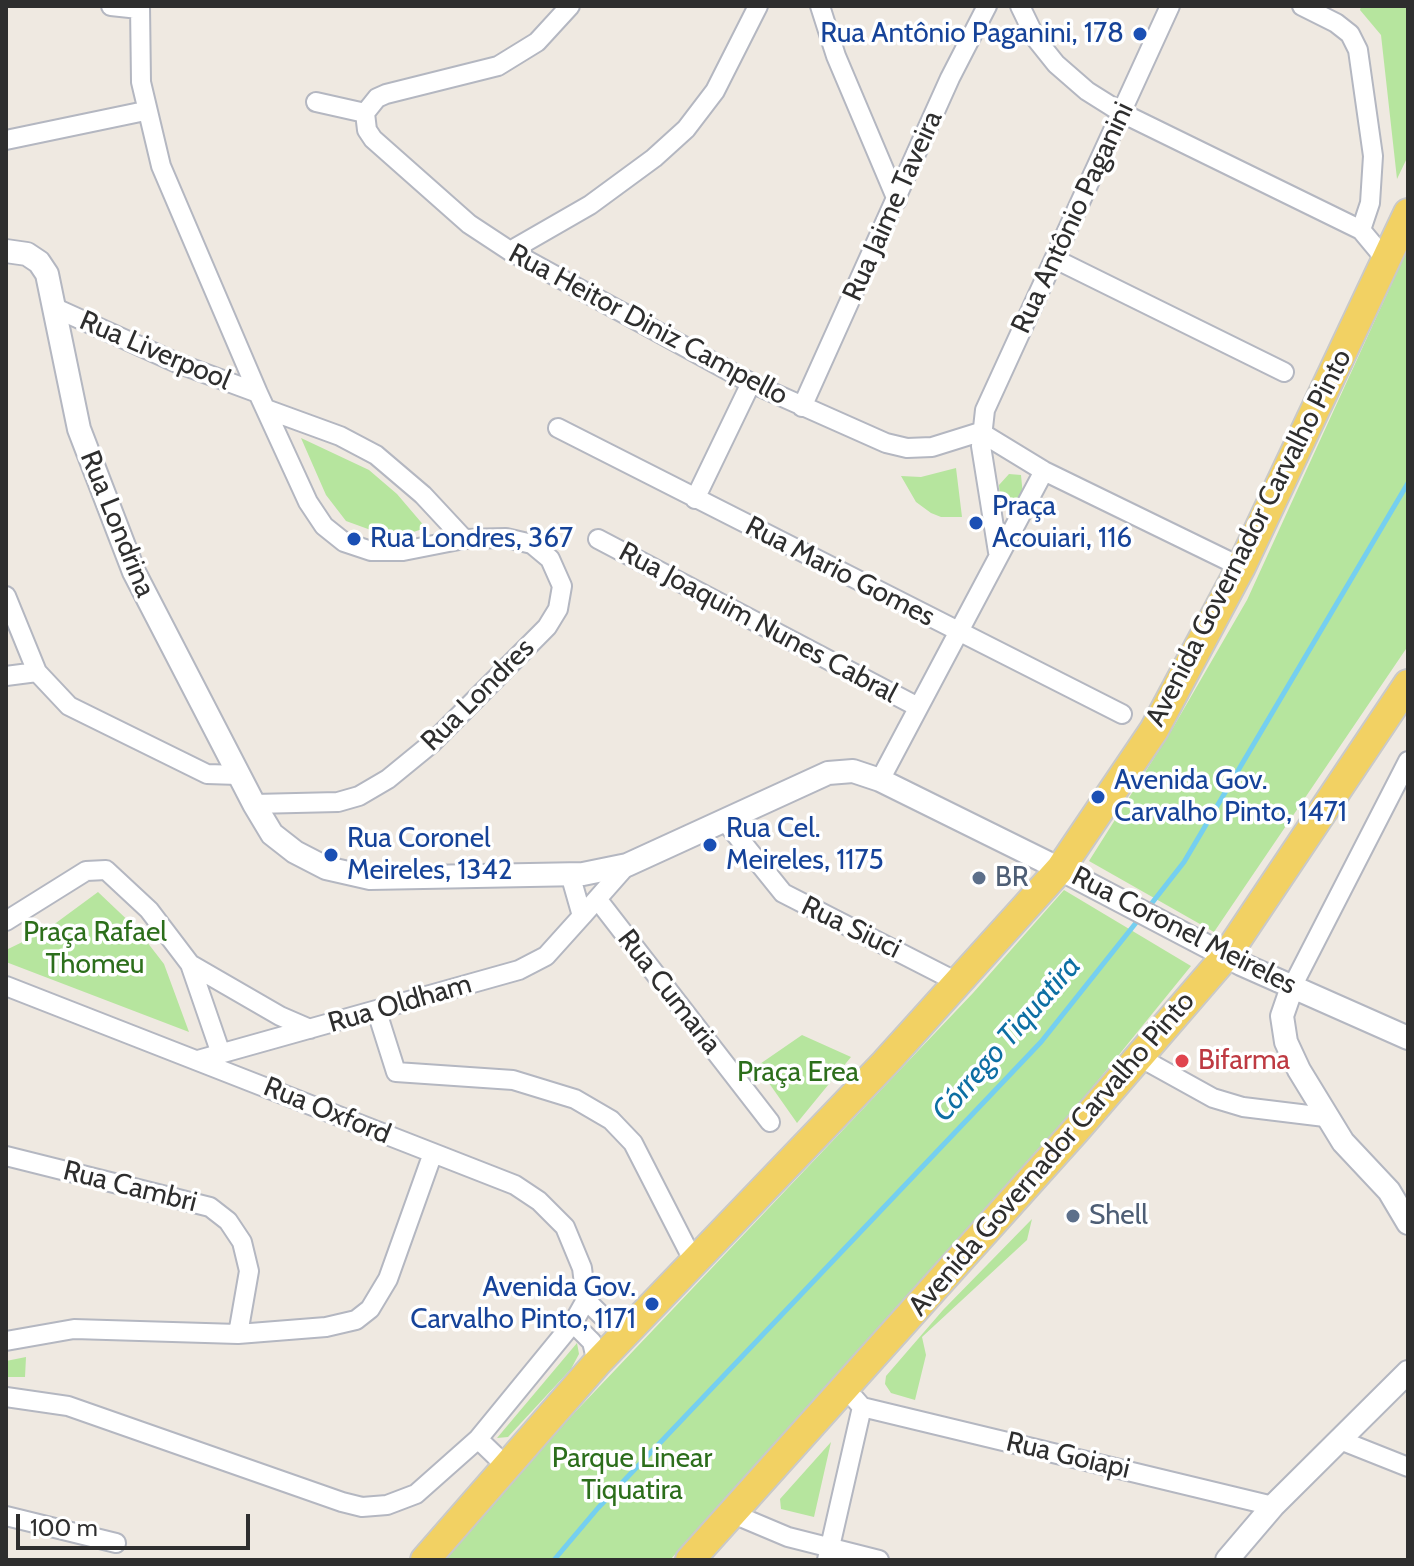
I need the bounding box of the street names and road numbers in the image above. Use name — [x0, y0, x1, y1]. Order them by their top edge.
street label: Rua Antônio Paganini — [1005, 97, 1141, 339]
street label: Rua Jaime Taveira — [836, 106, 950, 306]
street label: Rua Heitor Diniz Campello — [503, 237, 793, 413]
street label: Rua Liverpool — [75, 304, 235, 398]
street label: Avenida Governador Carvalho Pinto — [1139, 344, 1359, 732]
street label: Rua Londrina — [72, 446, 162, 602]
street label: Rua Mario Gomes — [740, 510, 940, 634]
street label: Rua Joaquim Nunes Cabral — [613, 535, 903, 711]
street label: Rua Londres — [415, 632, 541, 758]
street label: Rua Coronel Meireles — [1066, 860, 1302, 1002]
street label: Rua Siuci — [796, 890, 906, 966]
street label: Rua Cumaria — [610, 923, 728, 1061]
street label: Rua Oldham — [324, 968, 476, 1040]
street label: Avenida Governador Carvalho Pinto — [902, 985, 1202, 1323]
street label: Rua Oxford — [259, 1070, 395, 1152]
street label: Rua Cambri — [60, 1154, 200, 1220]
street label: Rua Goiapi — [1003, 1425, 1133, 1487]

